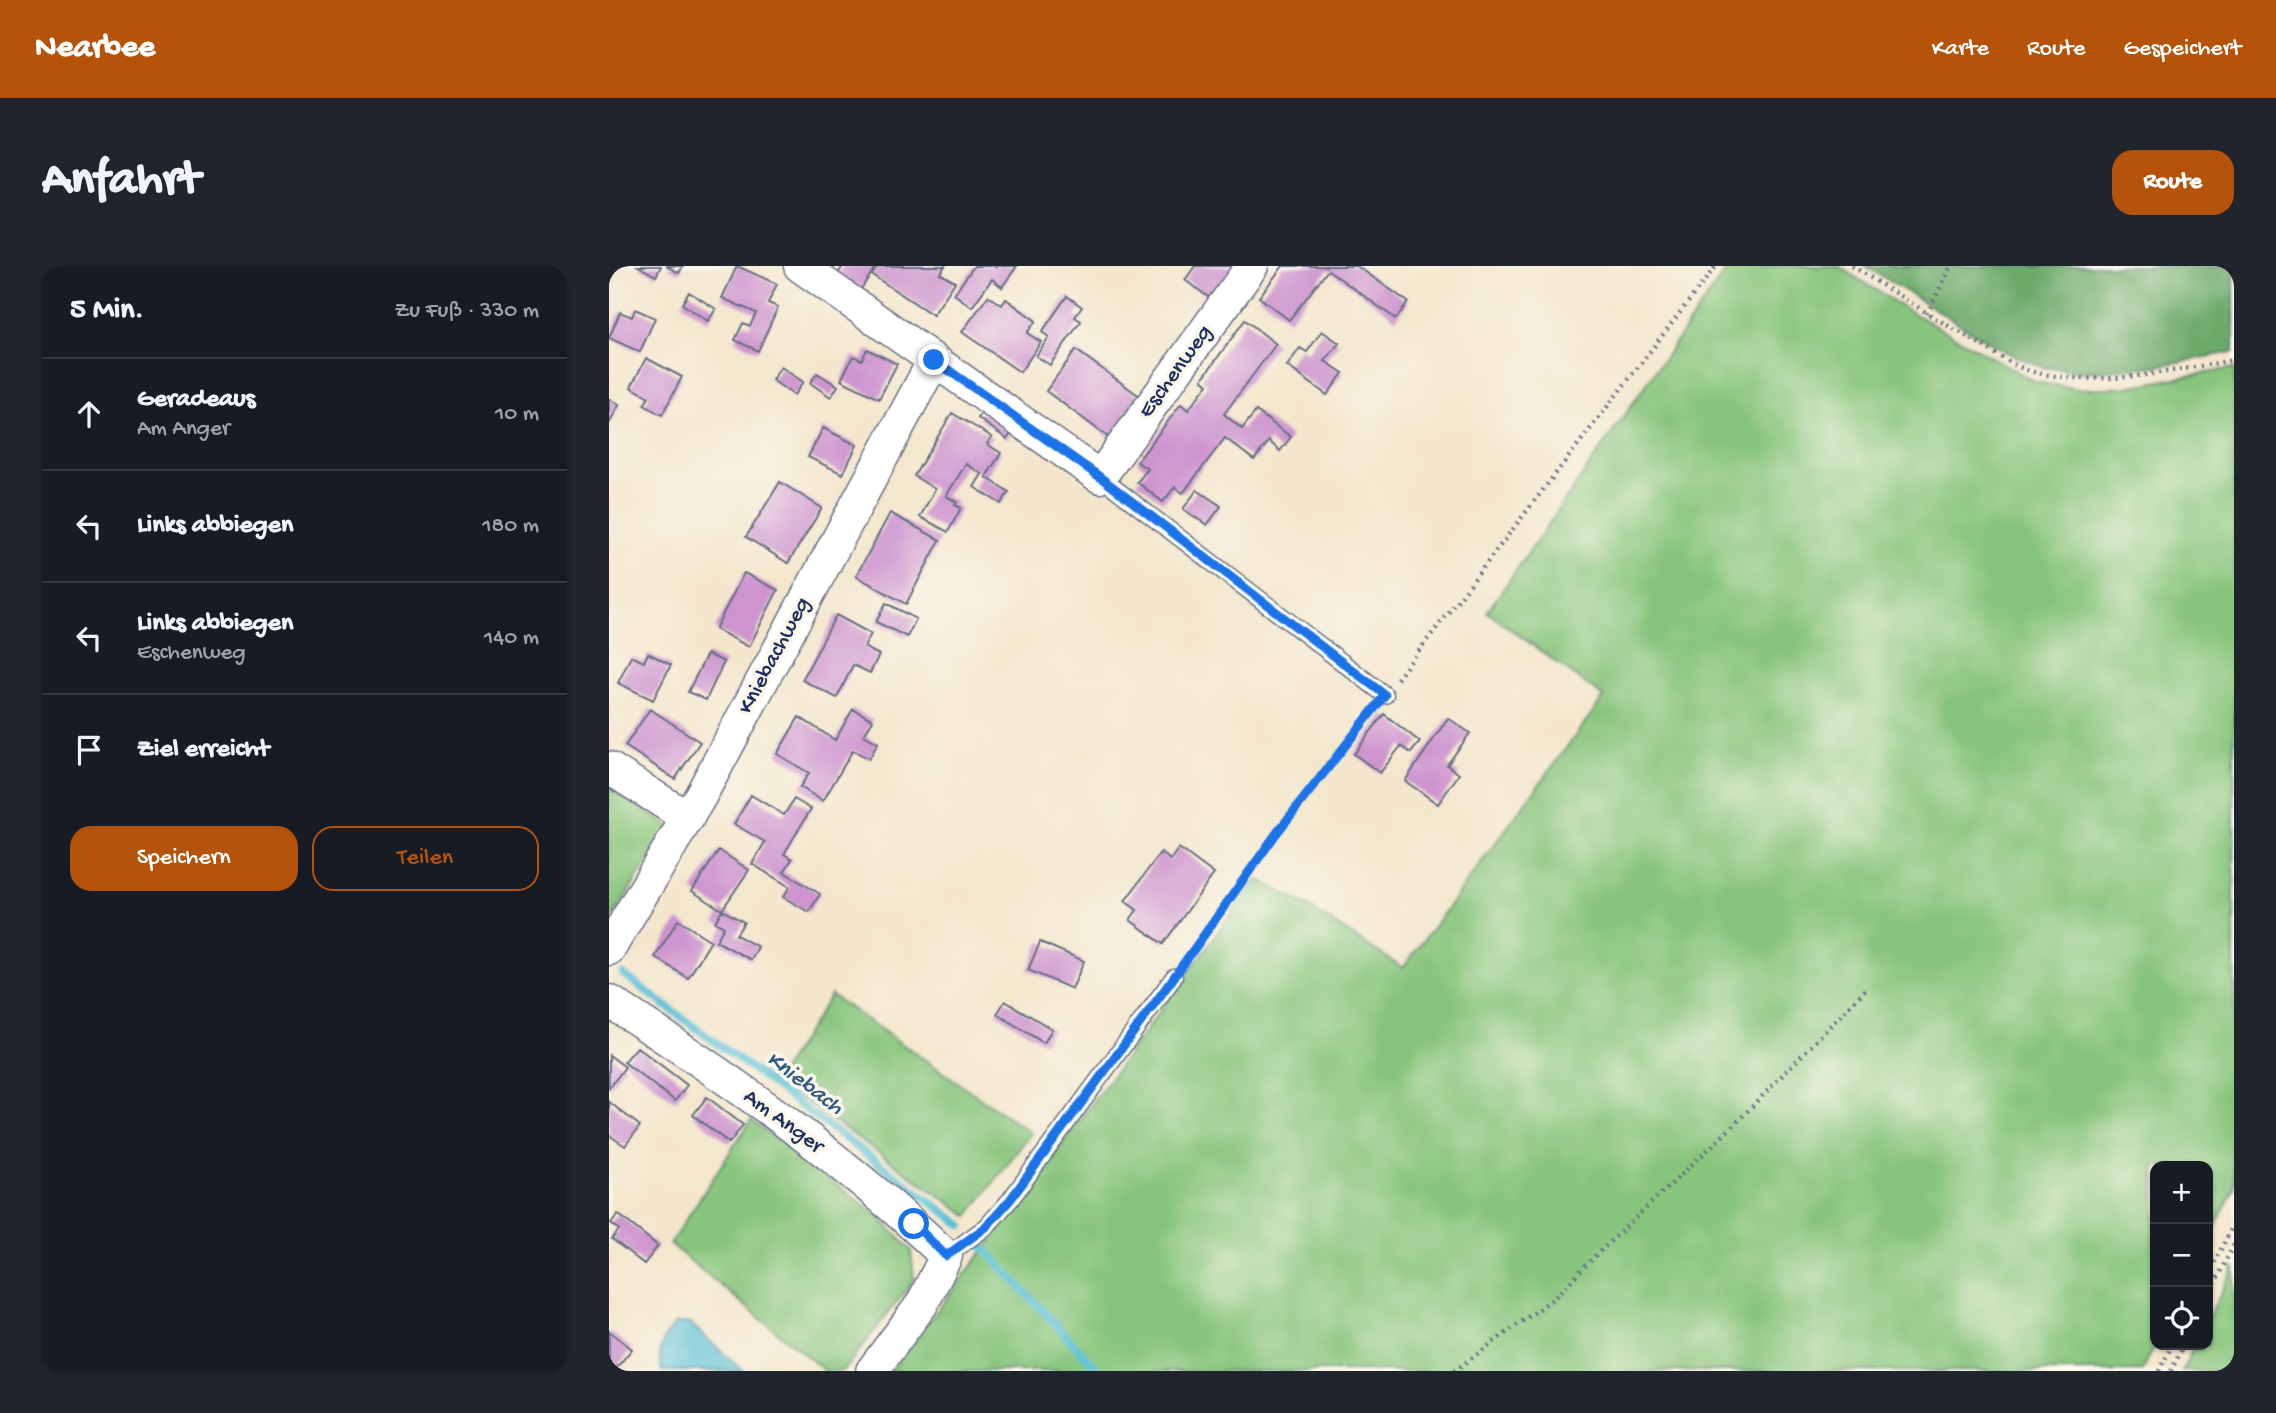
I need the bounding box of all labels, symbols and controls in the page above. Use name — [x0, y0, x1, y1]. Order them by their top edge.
text: Nearbee — [35, 30, 155, 68]
text: Karte — [1932, 35, 1989, 64]
text: Route — [2027, 35, 2086, 64]
text: Gespeichert — [2124, 35, 2241, 64]
button: Route — [2112, 150, 2234, 215]
text: Anfahrt — [42, 153, 200, 211]
text: 5 Min. — [70, 294, 144, 329]
text: Zu Fuß · 330 m — [394, 298, 539, 325]
street label: Eschenweg — [1133, 320, 1219, 424]
route end — [918, 344, 949, 375]
text: Geradeaus — [137, 385, 255, 416]
icon: ahead — [70, 395, 108, 433]
text: 10 m — [495, 401, 539, 428]
text: Am Anger — [137, 416, 230, 443]
icon: left — [70, 507, 108, 545]
text: Links abbiegen — [137, 511, 293, 542]
text: 180 m — [482, 513, 539, 540]
street label: Kniebachweg — [733, 593, 817, 719]
text: Links abbiegen — [137, 609, 293, 640]
icon: left — [70, 619, 108, 657]
text: 140 m — [484, 625, 539, 652]
text: Eschenweg — [137, 640, 246, 667]
icon: arrive — [70, 731, 108, 769]
text: Ziel erreicht — [137, 735, 269, 766]
button: Speichern — [70, 826, 298, 891]
button: Teilen — [312, 826, 539, 891]
water label: Kniebach — [760, 1046, 849, 1123]
street label: Am Anger — [737, 1084, 830, 1161]
map controls — [2150, 1161, 2213, 1350]
button: + — [2150, 1161, 2213, 1224]
route start — [898, 1208, 929, 1239]
button: − — [2150, 1224, 2213, 1287]
button: locate — [2150, 1287, 2213, 1350]

